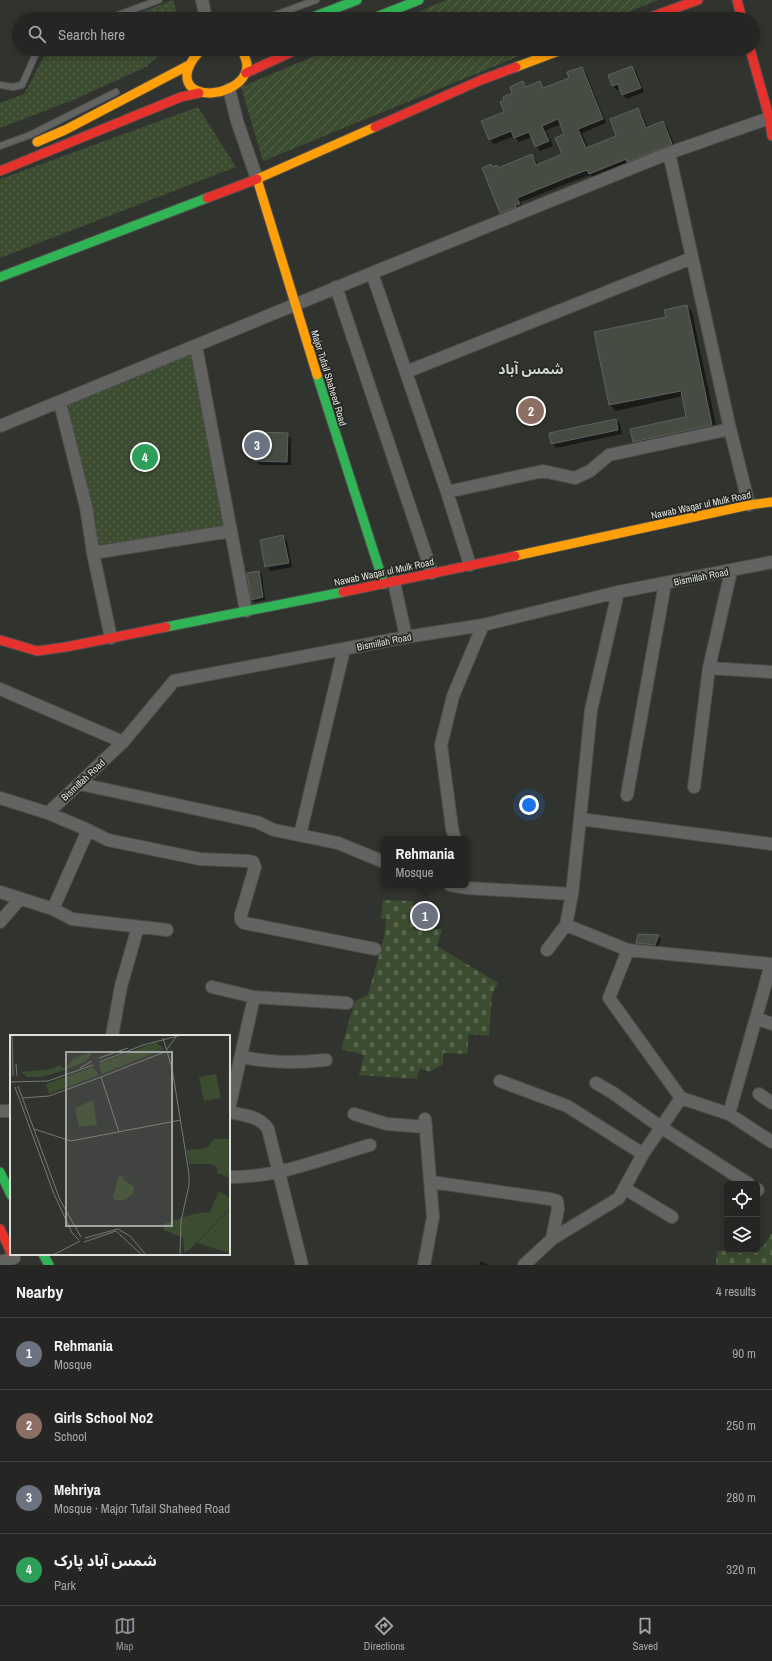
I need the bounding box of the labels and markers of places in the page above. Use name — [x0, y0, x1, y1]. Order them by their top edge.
pin: 2 — [518, 396, 544, 426]
pin: 3 — [244, 430, 270, 460]
pin: 4 — [132, 442, 158, 472]
pin: 1 — [412, 901, 438, 931]

